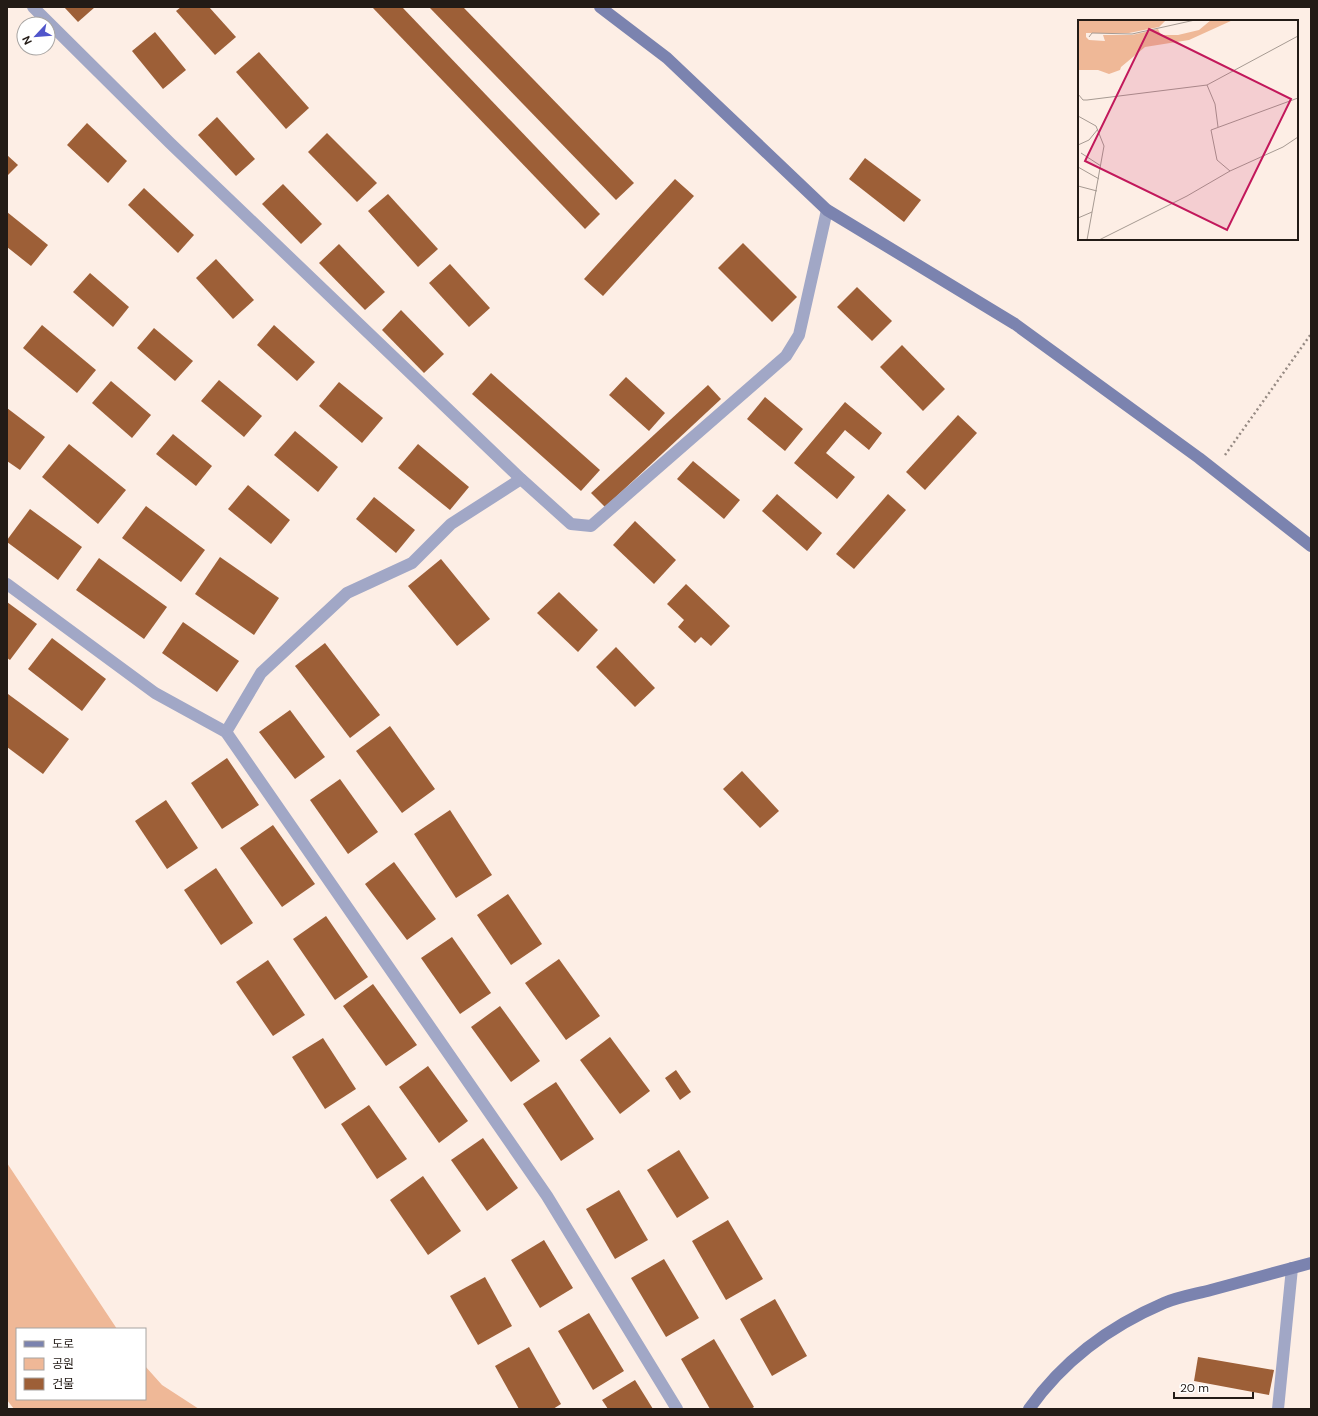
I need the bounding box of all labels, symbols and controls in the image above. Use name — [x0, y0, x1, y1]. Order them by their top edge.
north arrow — [16, 16, 56, 56]
inset map — [1078, 20, 1298, 240]
text: N — [19, 34, 35, 47]
legend — [16, 1328, 146, 1400]
text: 도로 — [52, 1336, 74, 1352]
text: 공원 — [52, 1356, 74, 1372]
scale bar — [1174, 1374, 1253, 1400]
text: 건물 — [52, 1376, 74, 1392]
text: 20 m — [1180, 1380, 1209, 1396]

